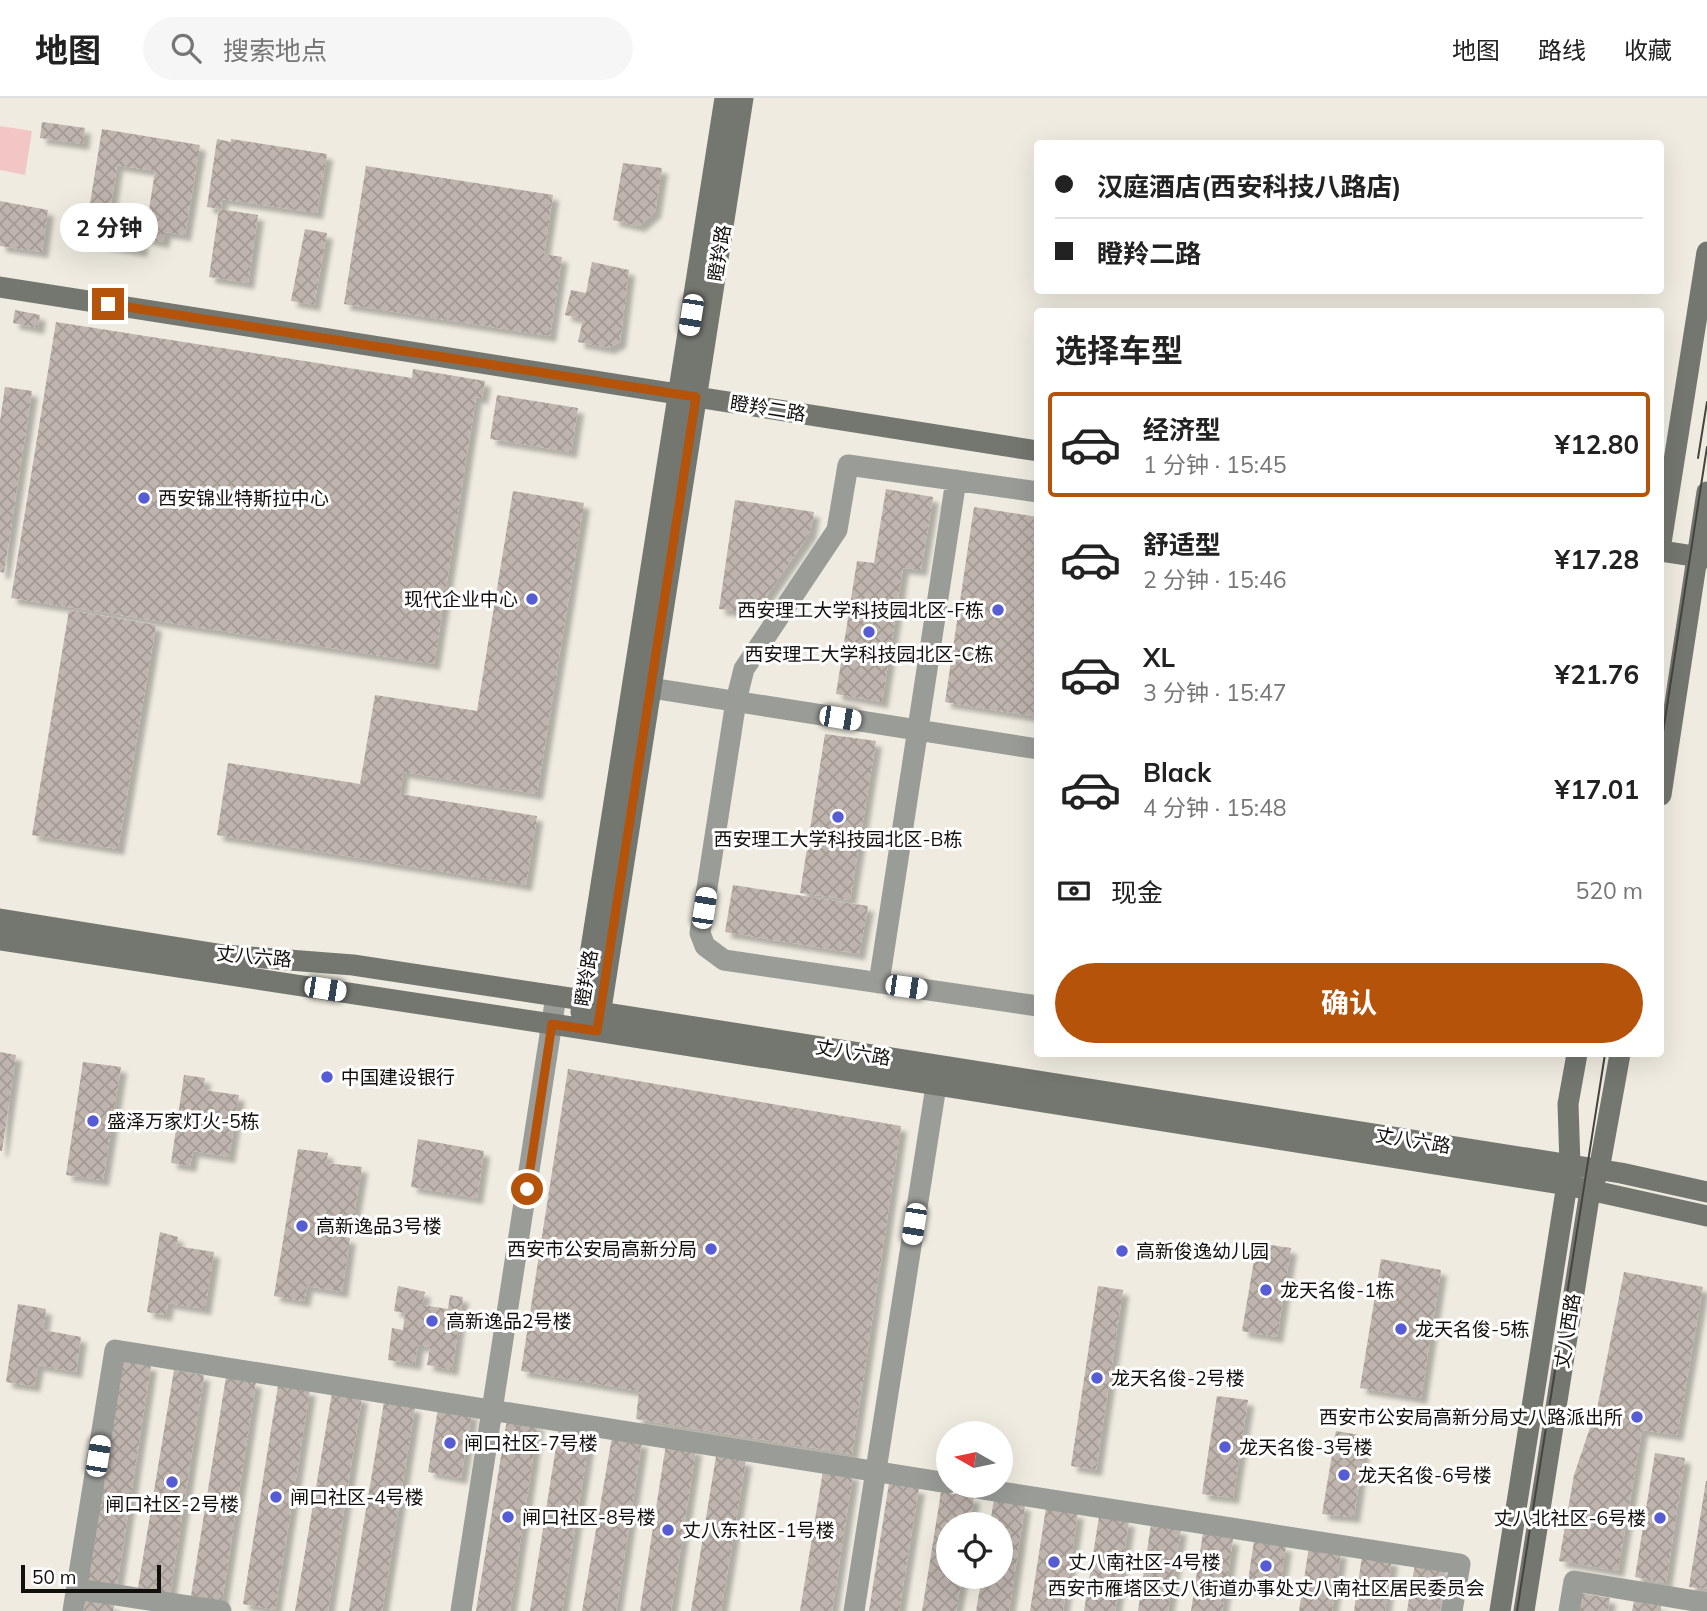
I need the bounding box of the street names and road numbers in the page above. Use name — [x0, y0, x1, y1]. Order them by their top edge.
street label: 瞪羚路 — [703, 223, 735, 283]
street label: 瞪羚二路 — [729, 390, 807, 426]
street label: 丈八六路 — [215, 941, 293, 971]
street label: 瞪羚路 — [570, 948, 602, 1008]
street label: 丈八六路 — [814, 1034, 892, 1070]
street label: 丈八六路 — [1374, 1122, 1452, 1158]
street label: 丈八西路 — [1549, 1292, 1585, 1370]

